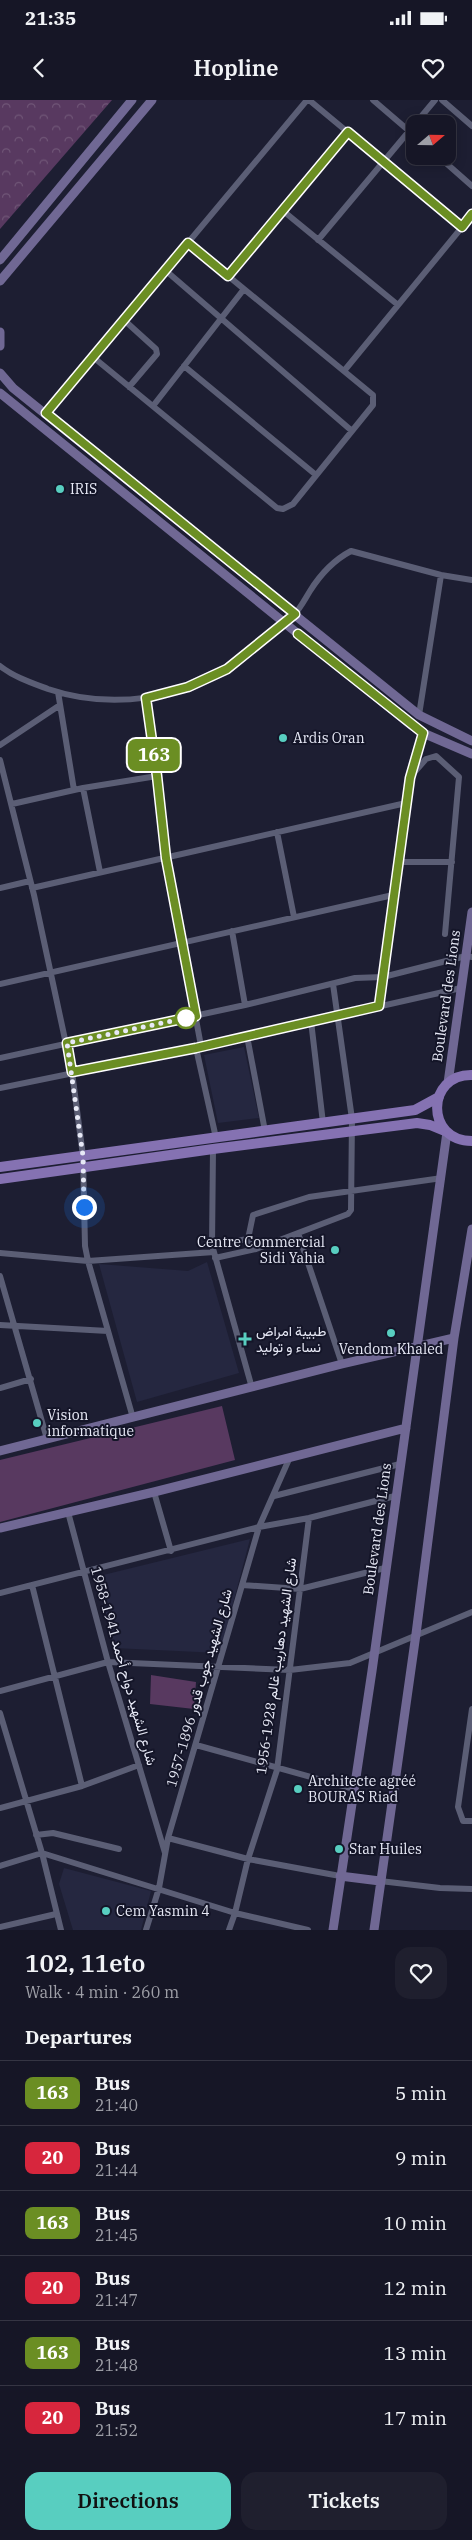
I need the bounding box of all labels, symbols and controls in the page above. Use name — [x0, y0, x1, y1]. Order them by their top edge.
text: 21:35 — [25, 6, 76, 30]
text: Hopline — [194, 53, 278, 82]
icon: back — [25, 54, 53, 82]
icon: heart — [419, 54, 447, 82]
north arrow — [406, 115, 456, 165]
map controls — [406, 115, 456, 165]
place label: IRIS — [70, 480, 97, 498]
marker: IRIS — [54, 483, 66, 495]
place label: Ardis Oran — [293, 729, 365, 747]
marker: Ardis Oran — [277, 732, 289, 744]
line badge: 163 — [125, 739, 183, 771]
text: 163 — [138, 743, 170, 766]
street label: Boulevard des Lions — [428, 929, 464, 1063]
unlabelled marker — [175, 1007, 197, 1029]
your location — [72, 1195, 97, 1220]
place label: Centre Commercial Sidi Yahia — [197, 1233, 325, 1267]
marker: Centre Commercial Sidi Yahia — [329, 1244, 341, 1256]
place label: طبيبة امراض نساء و توليد — [256, 1322, 326, 1356]
marker: Vendom Khaled — [385, 1327, 397, 1339]
marker: طبيبة امراض نساء و توليد — [238, 1332, 252, 1346]
place label: Vendom Khaled — [339, 1340, 444, 1358]
place label: Vision informatique — [47, 1406, 134, 1440]
marker: Vision informatique — [31, 1417, 43, 1429]
street label: Boulevard des Lions — [359, 1462, 395, 1596]
street label: شارع الشهيد دهاريب غالم 1928-1956 — [252, 1557, 302, 1776]
street label: شارع الشهيد دواح أحمد 1941-1958 — [85, 1564, 161, 1768]
street label: شارع الشهيد جوب قدور 1896-1957 — [162, 1587, 238, 1790]
place label: Architecte agréé BOURAS Riad — [308, 1772, 416, 1806]
marker: Architecte agréé BOURAS Riad — [292, 1783, 304, 1795]
place label: Star Huiles — [349, 1840, 422, 1858]
marker: Star Huiles — [333, 1843, 345, 1855]
place label: Cem Yasmin 4 — [116, 1902, 210, 1920]
marker: Cem Yasmin 4 — [100, 1905, 112, 1917]
text: 102, 11eto — [25, 1947, 145, 1979]
button: heart — [395, 1947, 447, 1999]
text: Walk · 4 min · 260 m — [25, 1982, 179, 2002]
text: Departures — [25, 2025, 132, 2049]
text: Bus — [95, 2071, 130, 2095]
text: 163 — [36, 2081, 69, 2104]
text: 5 min — [395, 2081, 447, 2105]
text: 21:40 — [95, 2095, 138, 2115]
text: Bus — [95, 2136, 130, 2160]
text: 20 — [42, 2146, 63, 2169]
text: 9 min — [395, 2146, 447, 2170]
text: 21:44 — [95, 2160, 138, 2180]
text: Bus — [95, 2201, 130, 2225]
text: 163 — [36, 2211, 69, 2234]
text: 10 min — [384, 2211, 447, 2235]
text: 21:45 — [95, 2225, 138, 2245]
text: Bus — [95, 2266, 130, 2290]
text: 20 — [42, 2276, 63, 2299]
text: 12 min — [384, 2276, 447, 2300]
text: 21:47 — [95, 2290, 138, 2310]
text: Bus — [95, 2331, 130, 2355]
text: 163 — [36, 2341, 69, 2364]
text: 13 min — [384, 2341, 447, 2365]
text: 21:48 — [95, 2355, 138, 2375]
text: Bus — [95, 2396, 130, 2420]
text: 20 — [42, 2406, 63, 2429]
text: 17 min — [384, 2406, 447, 2430]
text: 21:52 — [95, 2420, 138, 2440]
button: Directions — [25, 2472, 231, 2530]
button: Tickets — [241, 2472, 447, 2530]

